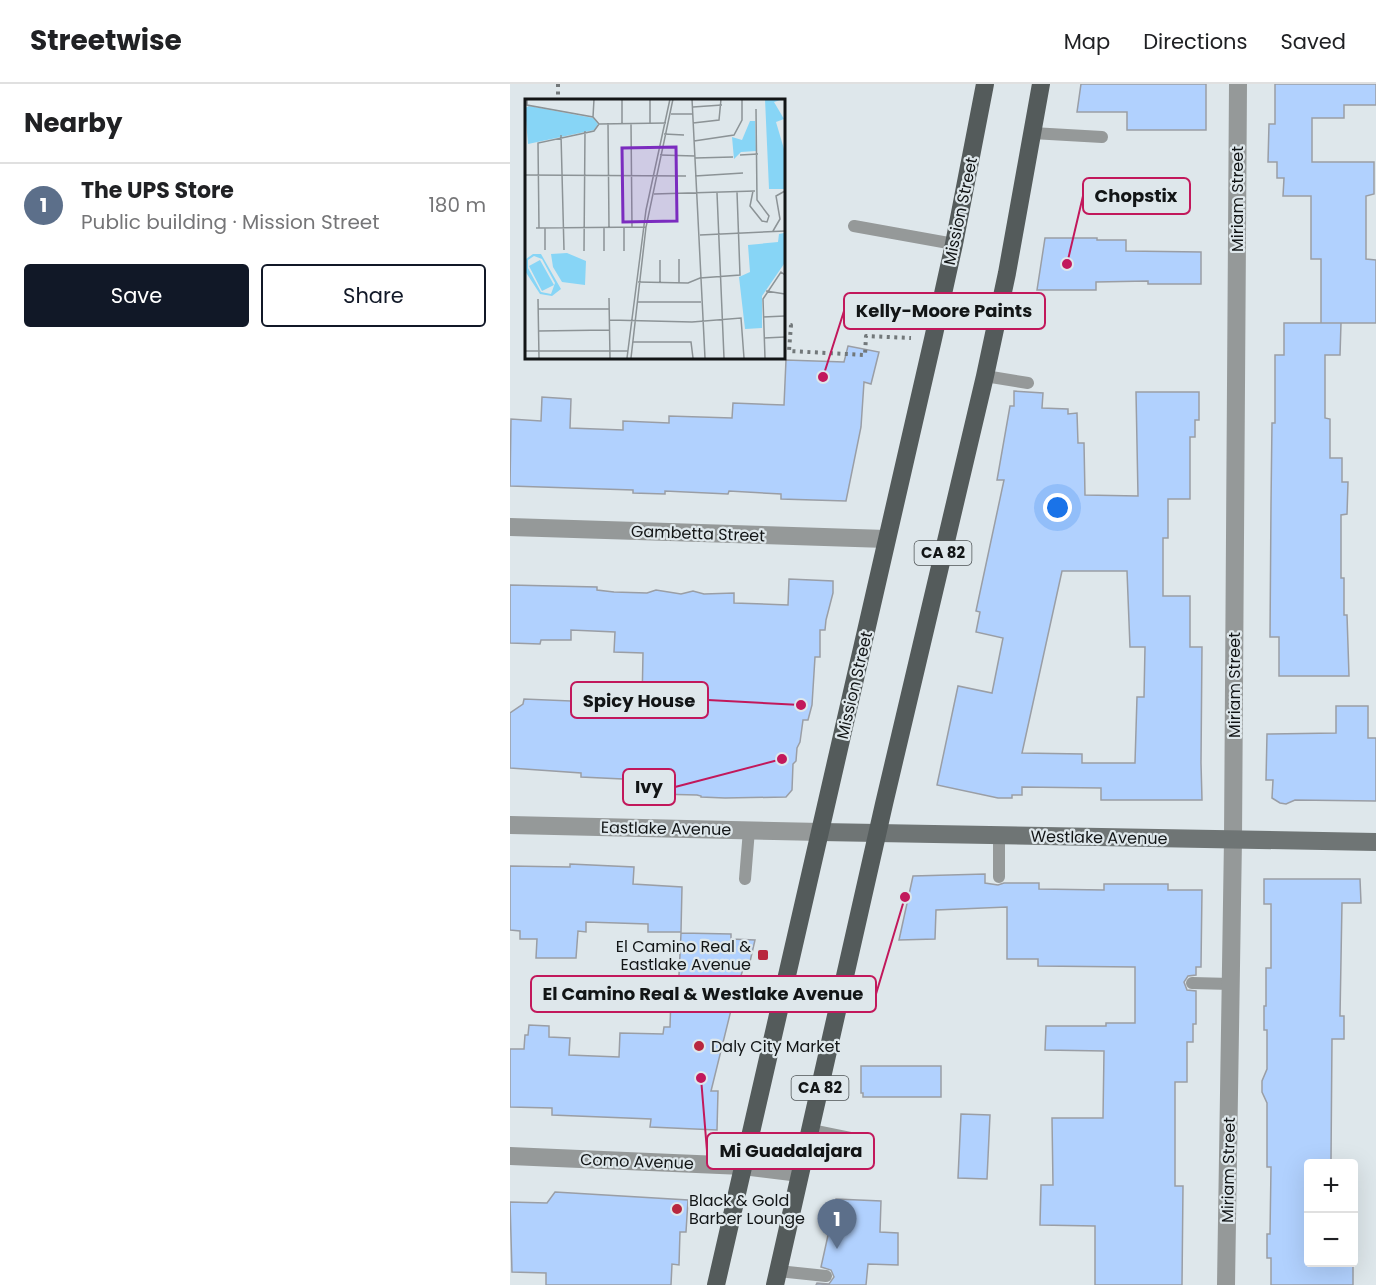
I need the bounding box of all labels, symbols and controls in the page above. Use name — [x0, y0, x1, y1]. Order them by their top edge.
text: Streetwise — [30, 21, 182, 60]
text: Map — [1064, 27, 1110, 56]
text: Directions — [1143, 27, 1247, 56]
text: Saved — [1280, 27, 1346, 56]
inset map — [525, 99, 784, 358]
text: Nearby — [24, 105, 122, 141]
street label: Miriam Street — [1226, 146, 1249, 252]
street label: Mission Street — [938, 155, 983, 267]
text: The UPS Store — [81, 175, 234, 206]
callout: Chopstix — [1083, 178, 1190, 214]
text: Chopstix — [1095, 183, 1178, 208]
text: 1 — [40, 191, 47, 219]
text: 180 m — [428, 191, 486, 219]
text: Public building · Mission Street — [81, 208, 380, 236]
button: Save — [24, 264, 249, 327]
button: Share — [261, 264, 486, 327]
callout: Kelly-Moore Paints — [844, 293, 1045, 329]
text: Kelly-Moore Paints — [856, 298, 1032, 323]
your location — [1043, 493, 1072, 522]
street label: Gambetta Street — [631, 520, 766, 547]
road number: CA 82 — [914, 541, 972, 565]
street label: Mission Street — [831, 629, 878, 741]
street label: Miriam Street — [1223, 632, 1246, 738]
callout: Spicy House — [571, 682, 708, 718]
text: Spicy House — [583, 688, 695, 713]
callout: Ivy — [623, 769, 675, 805]
text: Ivy — [635, 774, 664, 799]
street label: Eastlake Avenue — [601, 816, 731, 841]
street label: Westlake Avenue — [1030, 825, 1168, 850]
place label: El Camino Real & Eastlake Avenue — [616, 935, 751, 976]
marker: El Camino Real & Eastlake Avenue — [756, 948, 770, 962]
callout: El Camino Real & Westlake Avenue — [531, 976, 876, 1012]
text: El Camino Real & Westlake Avenue — [543, 981, 863, 1006]
place label: Daly City Market — [711, 1035, 840, 1058]
marker: Daly City Market — [692, 1039, 706, 1053]
road number: CA 82 — [792, 1076, 848, 1100]
street label: Miriam Street — [1216, 1117, 1241, 1223]
callout: Mi Guadalajara — [707, 1133, 874, 1169]
text: Mi Guadalajara — [719, 1138, 863, 1163]
street label: Como Avenue — [580, 1148, 694, 1175]
map controls — [1304, 1159, 1358, 1267]
button: + — [1304, 1159, 1358, 1213]
place label: Black & Gold Barber Lounge — [689, 1189, 805, 1230]
pin: 1 — [818, 1200, 856, 1249]
marker: Black & Gold Barber Lounge — [670, 1202, 684, 1216]
button: − — [1304, 1213, 1358, 1267]

